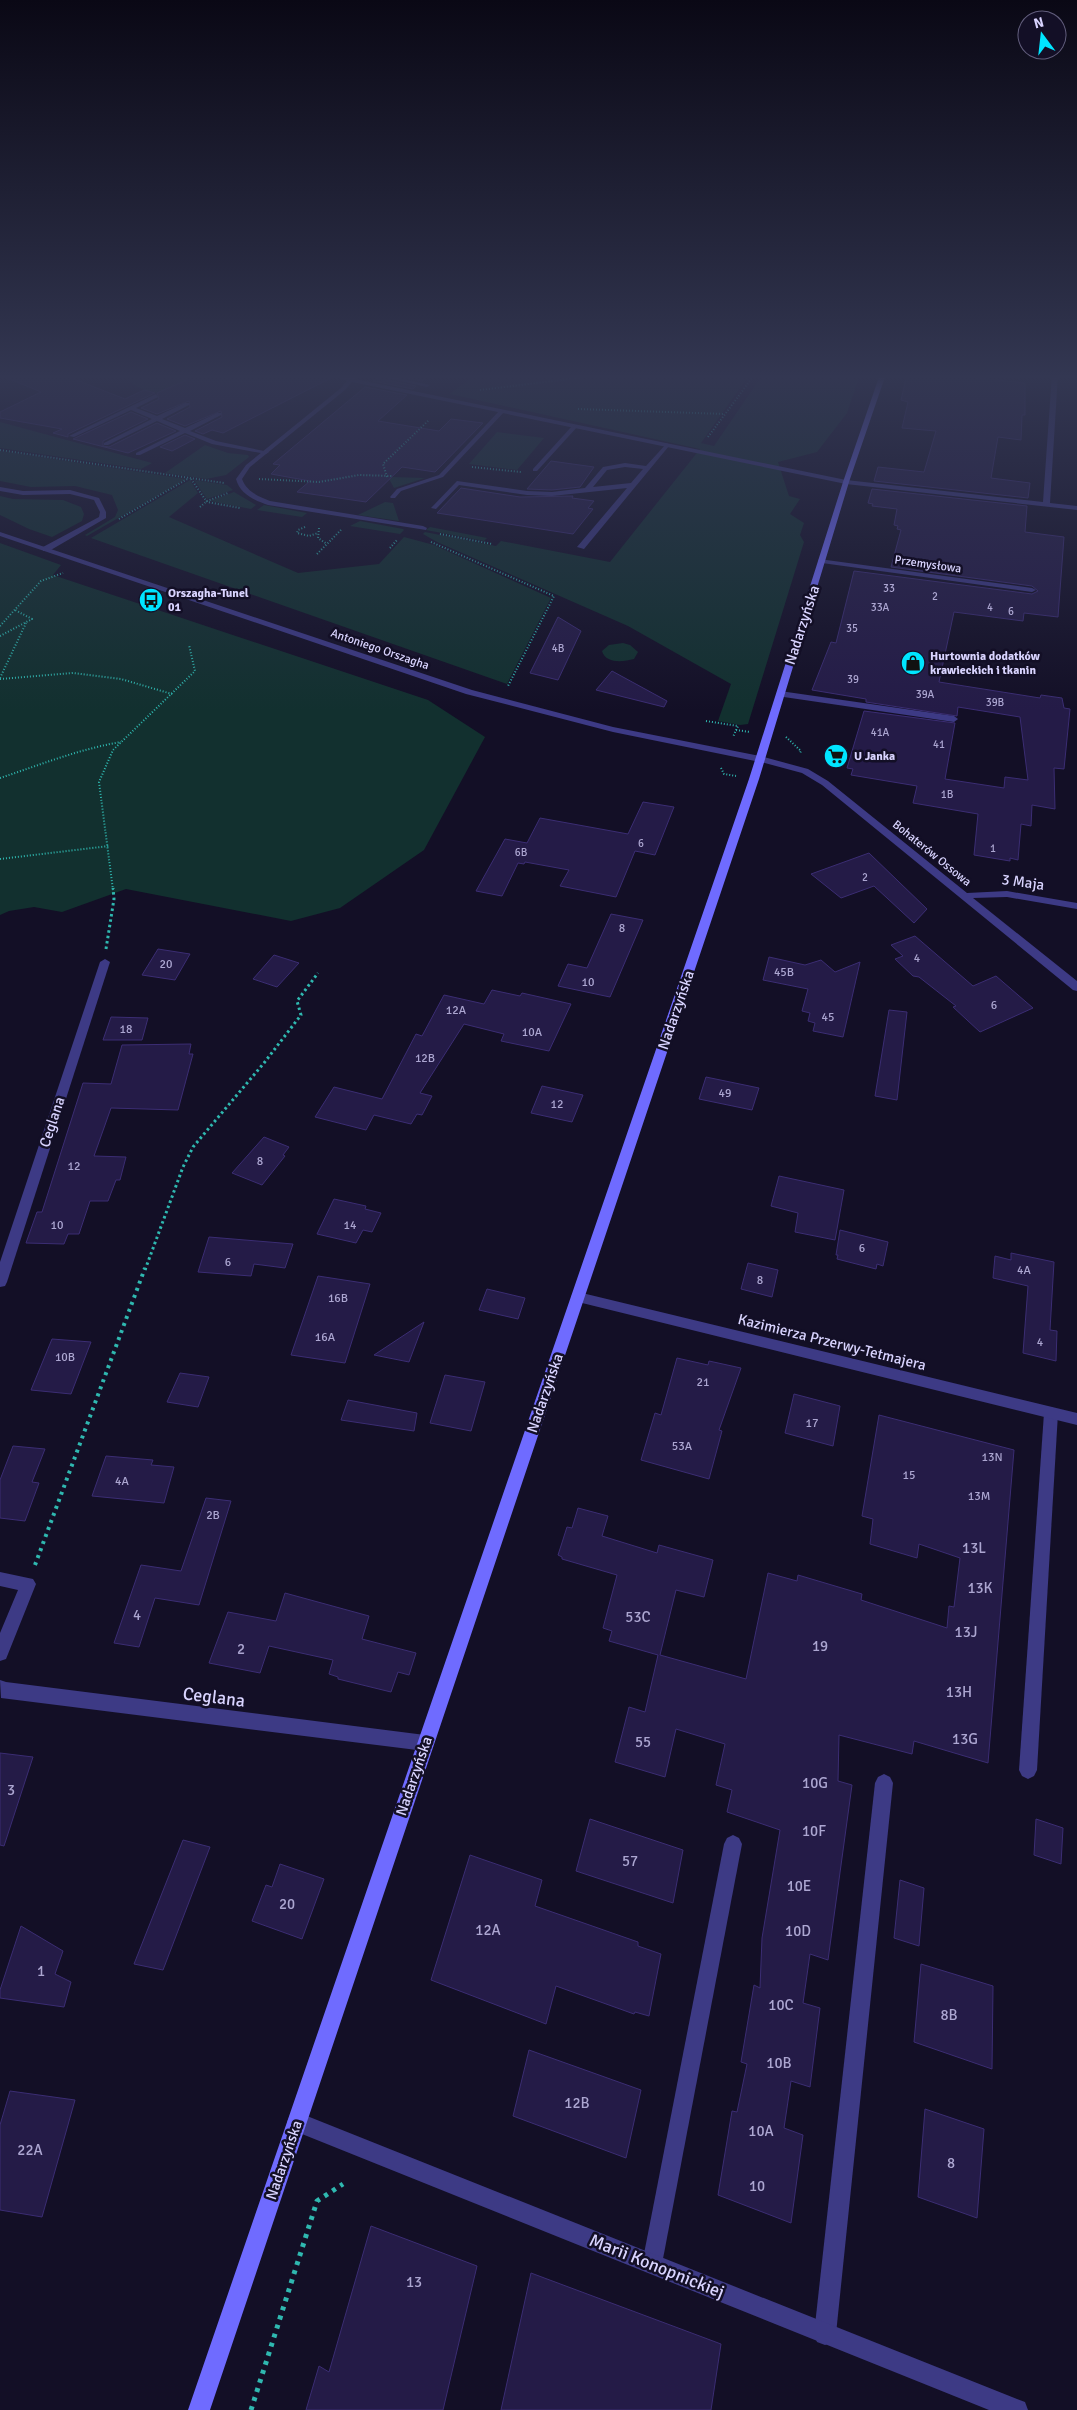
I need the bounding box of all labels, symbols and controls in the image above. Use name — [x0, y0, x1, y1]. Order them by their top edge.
north arrow — [1017, 10, 1067, 60]
text: N — [1032, 13, 1046, 32]
street label: Przemysłowa — [894, 552, 962, 577]
house number: 33 — [883, 582, 895, 595]
street label: Nadarzyńska — [781, 583, 823, 667]
place label: Orszagha-Tunel 01 — [168, 586, 249, 615]
bus stop icon: Orszagha-Tunel 01 — [138, 587, 164, 613]
house number: 2 — [932, 590, 938, 603]
house number: 33A — [871, 601, 890, 614]
house number: 4 — [987, 601, 993, 614]
house number: 6 — [1008, 605, 1014, 618]
house number: 35 — [846, 622, 858, 635]
street label: Antoniego Orszagha — [329, 626, 431, 673]
house number: 4B — [552, 642, 565, 655]
place label: Hurtownia dodatków krawieckich i tkanin — [930, 649, 1041, 678]
shop icon: Hurtownia dodatków krawieckich i tkanin — [900, 650, 926, 676]
house number: 39 — [847, 673, 859, 686]
house number: 39A — [916, 688, 935, 701]
house number: 39B — [986, 696, 1005, 709]
house number: 41A — [871, 726, 890, 739]
house number: 41 — [933, 738, 945, 751]
supermarket icon: U Janka — [823, 743, 849, 769]
place label: U Janka — [854, 749, 895, 764]
house number: 1B — [941, 788, 954, 801]
street label: Bohaterów Ossowa — [889, 817, 974, 890]
house number: 6 — [638, 837, 644, 850]
house number: 1 — [990, 842, 996, 855]
house number: 6B — [515, 846, 528, 859]
street label: 3 Maja — [1000, 870, 1046, 894]
house number: 2 — [862, 871, 868, 884]
house number: 8 — [619, 921, 625, 936]
house number: 4 — [914, 951, 921, 966]
house number: 20 — [160, 957, 172, 972]
house number: 45B — [774, 965, 794, 980]
street label: Nadarzyńska — [654, 968, 698, 1052]
house number: 10 — [582, 975, 594, 990]
house number: 6 — [991, 998, 997, 1013]
house number: 12A — [446, 1003, 467, 1018]
house number: 45 — [822, 1010, 834, 1025]
house number: 18 — [120, 1022, 132, 1037]
house number: 10A — [522, 1025, 543, 1040]
house number: 12B — [415, 1051, 435, 1066]
house number: 49 — [719, 1086, 731, 1101]
street label: Ceglana — [35, 1094, 69, 1150]
house number: 12 — [551, 1097, 563, 1112]
house number: 8 — [257, 1154, 263, 1169]
house number: 12 — [68, 1159, 80, 1174]
house number: 10 — [51, 1218, 63, 1233]
house number: 14 — [344, 1218, 357, 1233]
house number: 6 — [859, 1241, 865, 1256]
house number: 6 — [225, 1255, 231, 1270]
house number: 4A — [1017, 1263, 1032, 1278]
house number: 8 — [757, 1273, 763, 1288]
house number: 16B — [328, 1291, 348, 1306]
street label: Kazimierza Przerwy-Tetmajera — [736, 1310, 928, 1374]
house number: 16A — [315, 1330, 336, 1345]
house number: 4 — [1037, 1335, 1044, 1350]
house number: 10B — [55, 1350, 75, 1365]
street label: Nadarzyńska — [523, 1351, 567, 1435]
house number: 21 — [697, 1375, 709, 1390]
house number: 17 — [806, 1416, 818, 1431]
house number: 53A — [672, 1439, 693, 1454]
house number: 13N — [981, 1450, 1003, 1465]
house number: 15 — [903, 1468, 915, 1483]
house number: 4A — [115, 1474, 130, 1489]
house number: 13M — [968, 1489, 990, 1504]
house number: 2B — [206, 1508, 220, 1523]
house number: 13L — [962, 1539, 986, 1557]
house number: 13K — [967, 1579, 993, 1597]
house number: 4 — [133, 1606, 141, 1624]
house number: 53C — [625, 1608, 651, 1626]
house number: 13J — [955, 1623, 977, 1641]
house number: 19 — [812, 1637, 828, 1655]
house number: 2 — [237, 1640, 245, 1658]
street label: Ceglana — [182, 1682, 246, 1712]
house number: 13H — [946, 1683, 972, 1701]
house number: 13G — [952, 1730, 978, 1748]
house number: 55 — [635, 1733, 651, 1751]
street label: Nadarzyńska — [392, 1734, 436, 1818]
house number: 10G — [802, 1774, 828, 1792]
house number: 3 — [7, 1781, 15, 1799]
house number: 10F — [802, 1822, 826, 1840]
house number: 57 — [622, 1852, 638, 1870]
house number: 10E — [787, 1877, 811, 1895]
house number: 20 — [279, 1895, 295, 1913]
house number: 12A — [475, 1921, 501, 1939]
house number: 10D — [785, 1922, 811, 1940]
house number: 1 — [37, 1962, 45, 1980]
house number: 10C — [768, 1996, 794, 2014]
house number: 8B — [940, 2006, 958, 2024]
house number: 10B — [766, 2054, 792, 2072]
house number: 12B — [564, 2094, 590, 2112]
street label: Nadarzyńska — [262, 2118, 306, 2202]
house number: 10A — [748, 2122, 774, 2140]
house number: 22A — [17, 2141, 43, 2159]
house number: 8 — [947, 2154, 955, 2172]
house number: 10 — [749, 2177, 765, 2195]
street label: Marii Konopnickiej — [586, 2229, 728, 2303]
house number: 13 — [406, 2273, 422, 2291]

